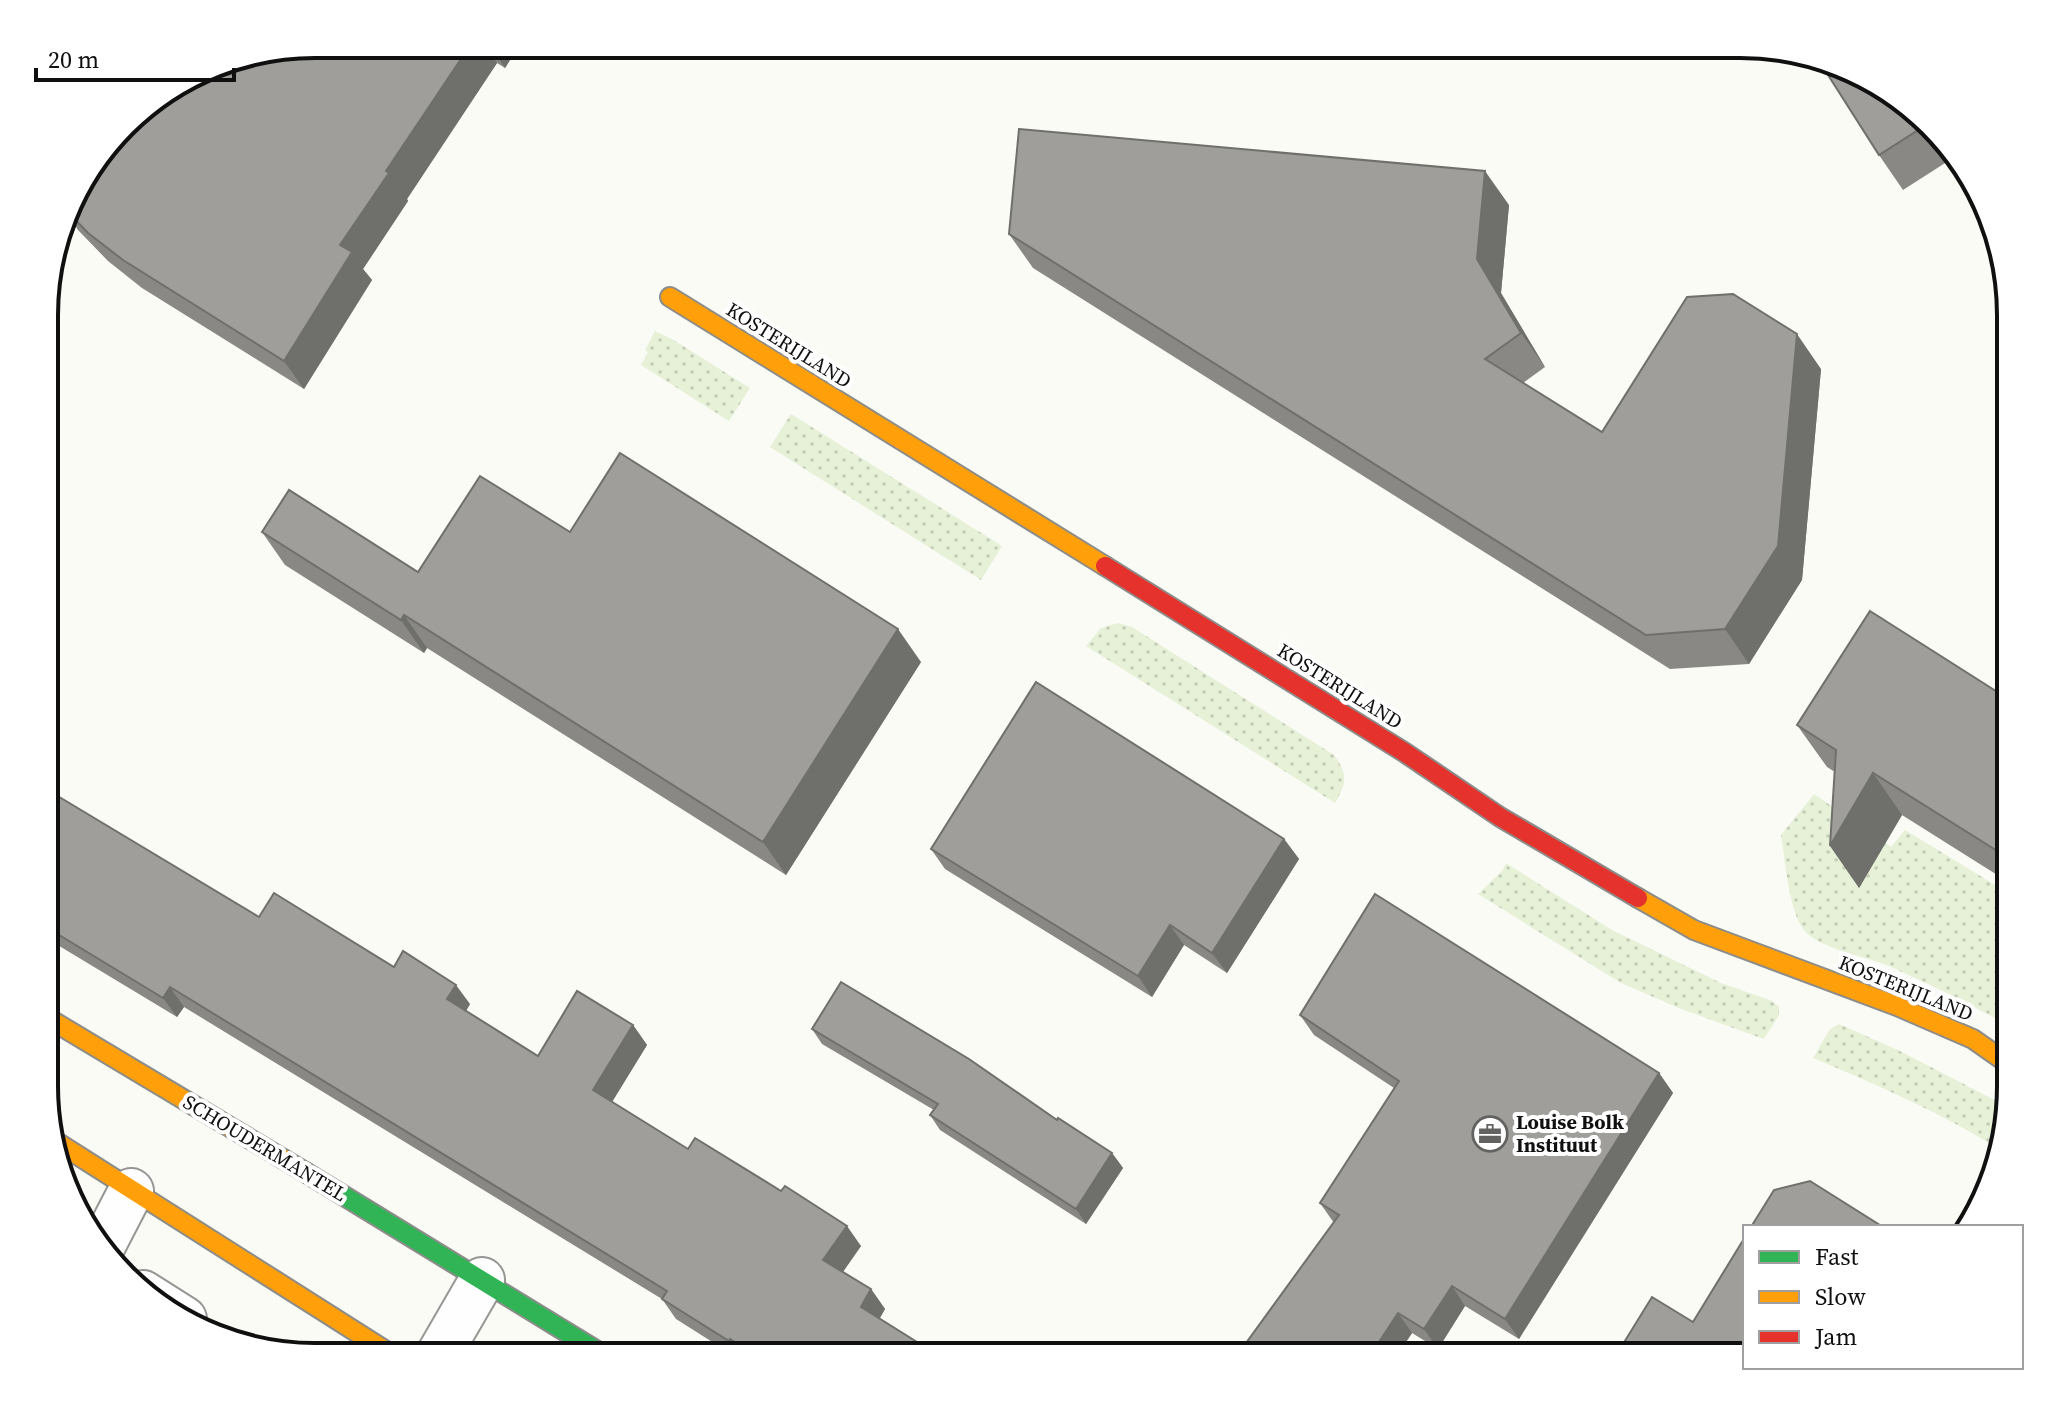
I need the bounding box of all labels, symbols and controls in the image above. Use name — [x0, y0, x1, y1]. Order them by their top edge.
scale bar — [36, 32, 234, 82]
text: 20 m — [48, 43, 99, 76]
street label: KOSTERIJLAND — [721, 295, 857, 395]
street label: KOSTERIJLAND — [1272, 636, 1408, 736]
street label: KOSTERIJLAND — [1835, 948, 1977, 1028]
street label: SCHOUDERMANTEL — [178, 1088, 352, 1208]
place label: Louise Bolk Instituut — [1516, 1108, 1624, 1159]
office icon: Louise Bolk Instituut — [1471, 1115, 1509, 1153]
legend — [1743, 1225, 2023, 1369]
text: Fast — [1815, 1240, 1859, 1273]
text: Slow — [1815, 1280, 1866, 1313]
text: Jam — [1814, 1320, 1857, 1353]

